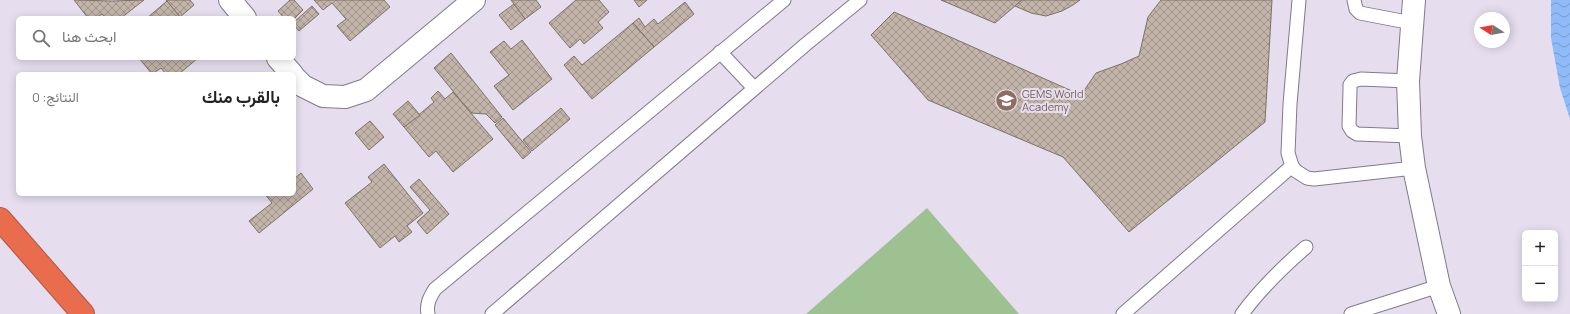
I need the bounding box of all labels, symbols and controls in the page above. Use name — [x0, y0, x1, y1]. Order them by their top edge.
north arrow — [1474, 12, 1510, 48]
search box — [16, 16, 296, 60]
text: ابحث هنا — [62, 26, 116, 47]
icon: search — [30, 27, 52, 49]
text: بالقرب منك — [202, 85, 280, 108]
place label: GEMS World Academy — [1022, 86, 1083, 114]
school or university icon: GEMS World Academy — [994, 87, 1020, 113]
text: النتائج: 0 — [32, 88, 79, 106]
map controls — [1522, 230, 1558, 302]
button: + — [1522, 230, 1558, 266]
button: − — [1522, 266, 1558, 302]

